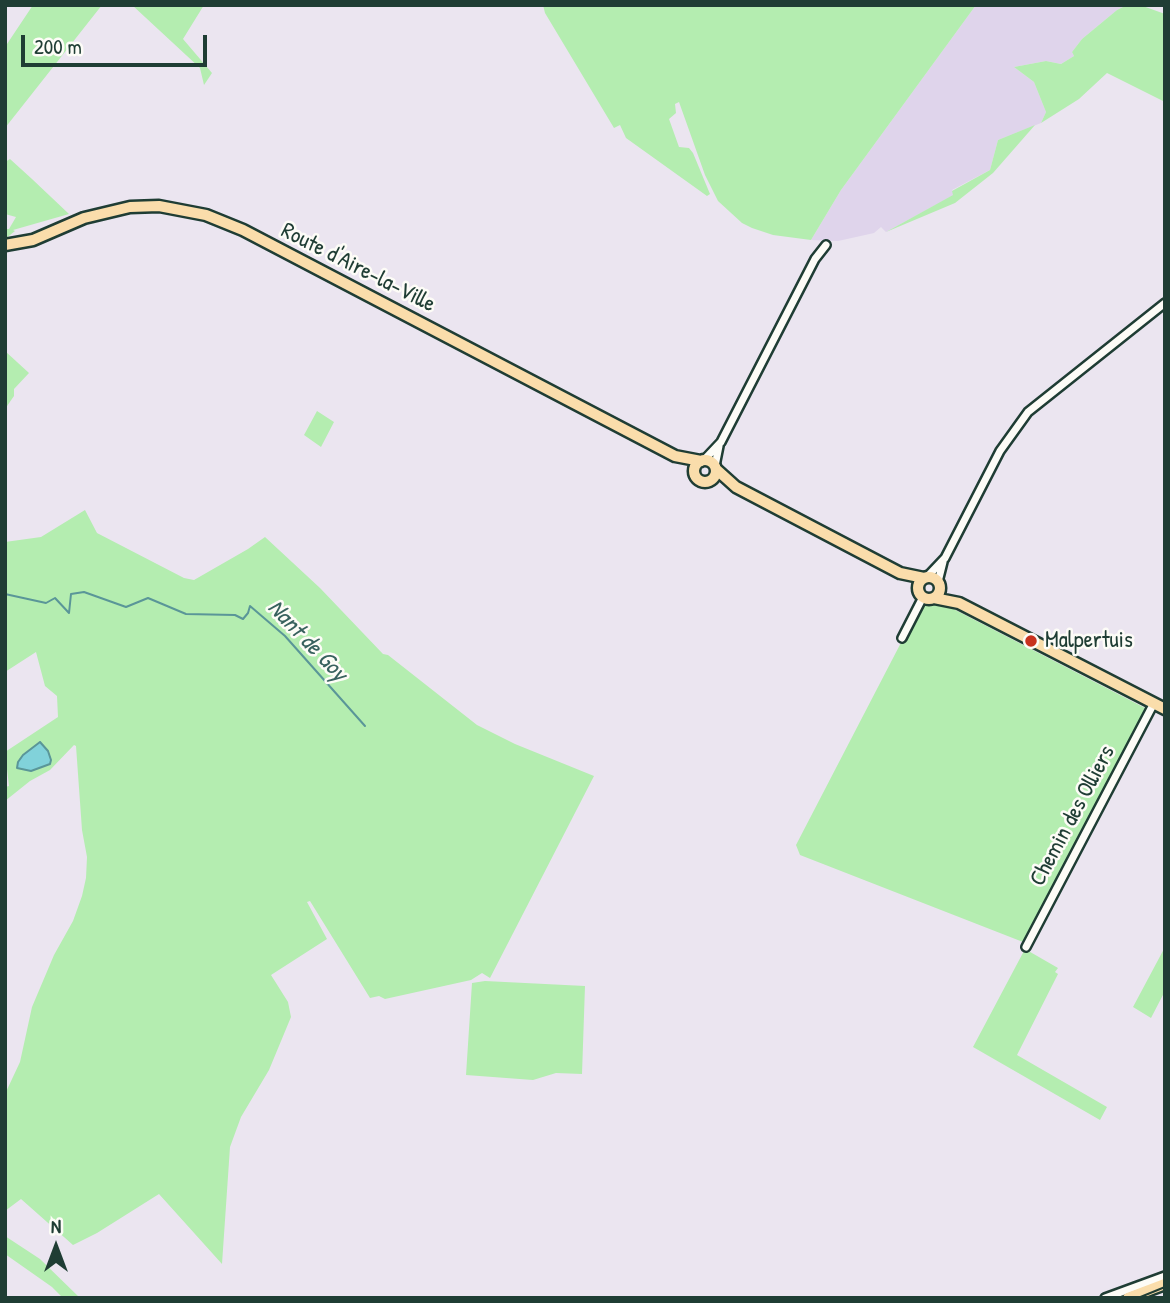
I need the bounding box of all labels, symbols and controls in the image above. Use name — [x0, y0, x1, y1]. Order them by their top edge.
scale bar — [24, 21, 210, 65]
text: 200 m — [34, 32, 82, 61]
street label: Route d'Aire-la-Ville — [276, 217, 440, 319]
water label: Nant de Goy — [261, 594, 353, 688]
place label: Malpertuis — [1045, 627, 1133, 655]
marker: Malpertuis — [1023, 633, 1039, 649]
street label: Chemin des Olliers — [1024, 741, 1122, 891]
north arrow — [21, 1212, 91, 1282]
text: N — [51, 1213, 61, 1239]

